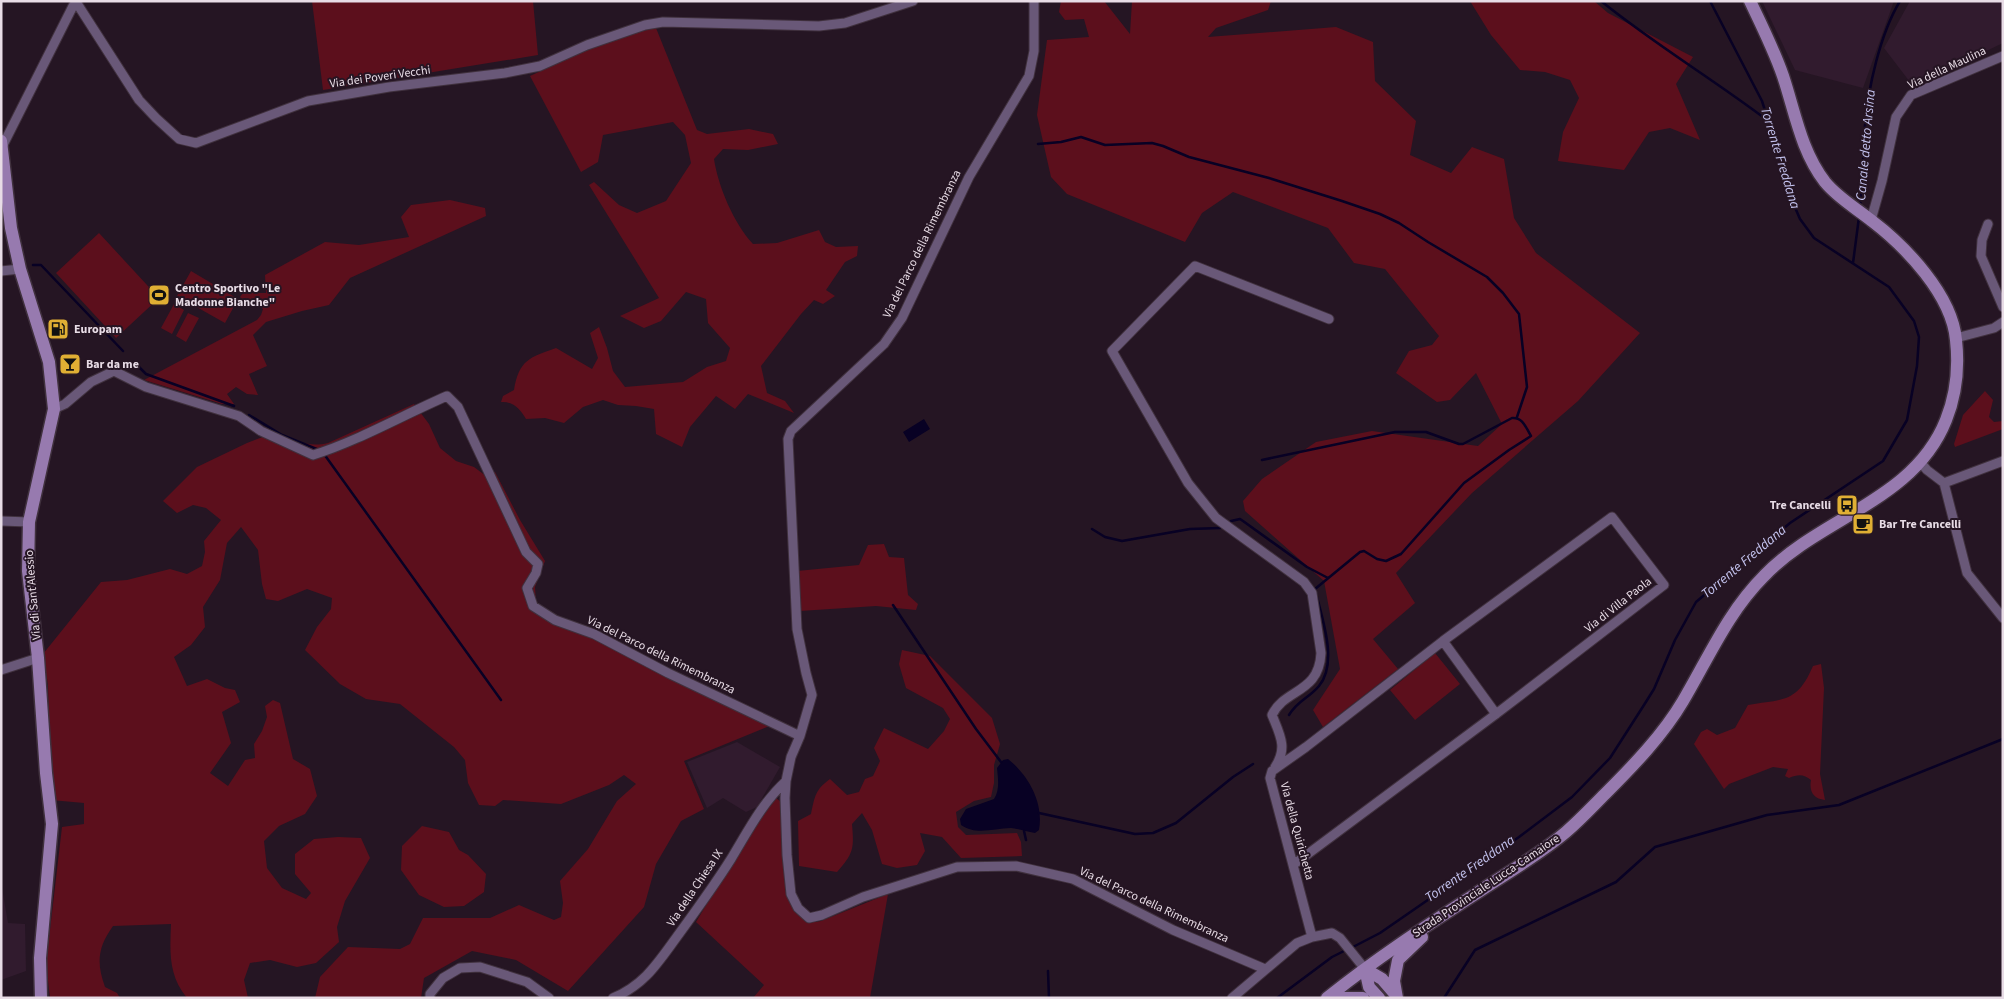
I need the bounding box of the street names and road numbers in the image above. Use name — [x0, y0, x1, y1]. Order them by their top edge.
street label: Via della Maulina — [1905, 42, 1989, 94]
street label: Via dei Poveri Vecchi — [328, 62, 432, 92]
street label: Via del Parco della Rimembranza — [879, 167, 965, 321]
street label: Via di Sant'Alessio — [21, 549, 45, 641]
street label: Via di Villa Paola — [1581, 573, 1655, 637]
street label: Via del Parco della Rimembranza — [584, 612, 738, 698]
street label: Via della Quirichetta — [1276, 780, 1318, 882]
street label: Strada Provinciale Lucca-Camaiore — [1409, 830, 1563, 942]
street label: Via della Chiesa IX — [663, 846, 727, 930]
street label: Via del Parco della Rimembranza — [1077, 863, 1231, 947]

